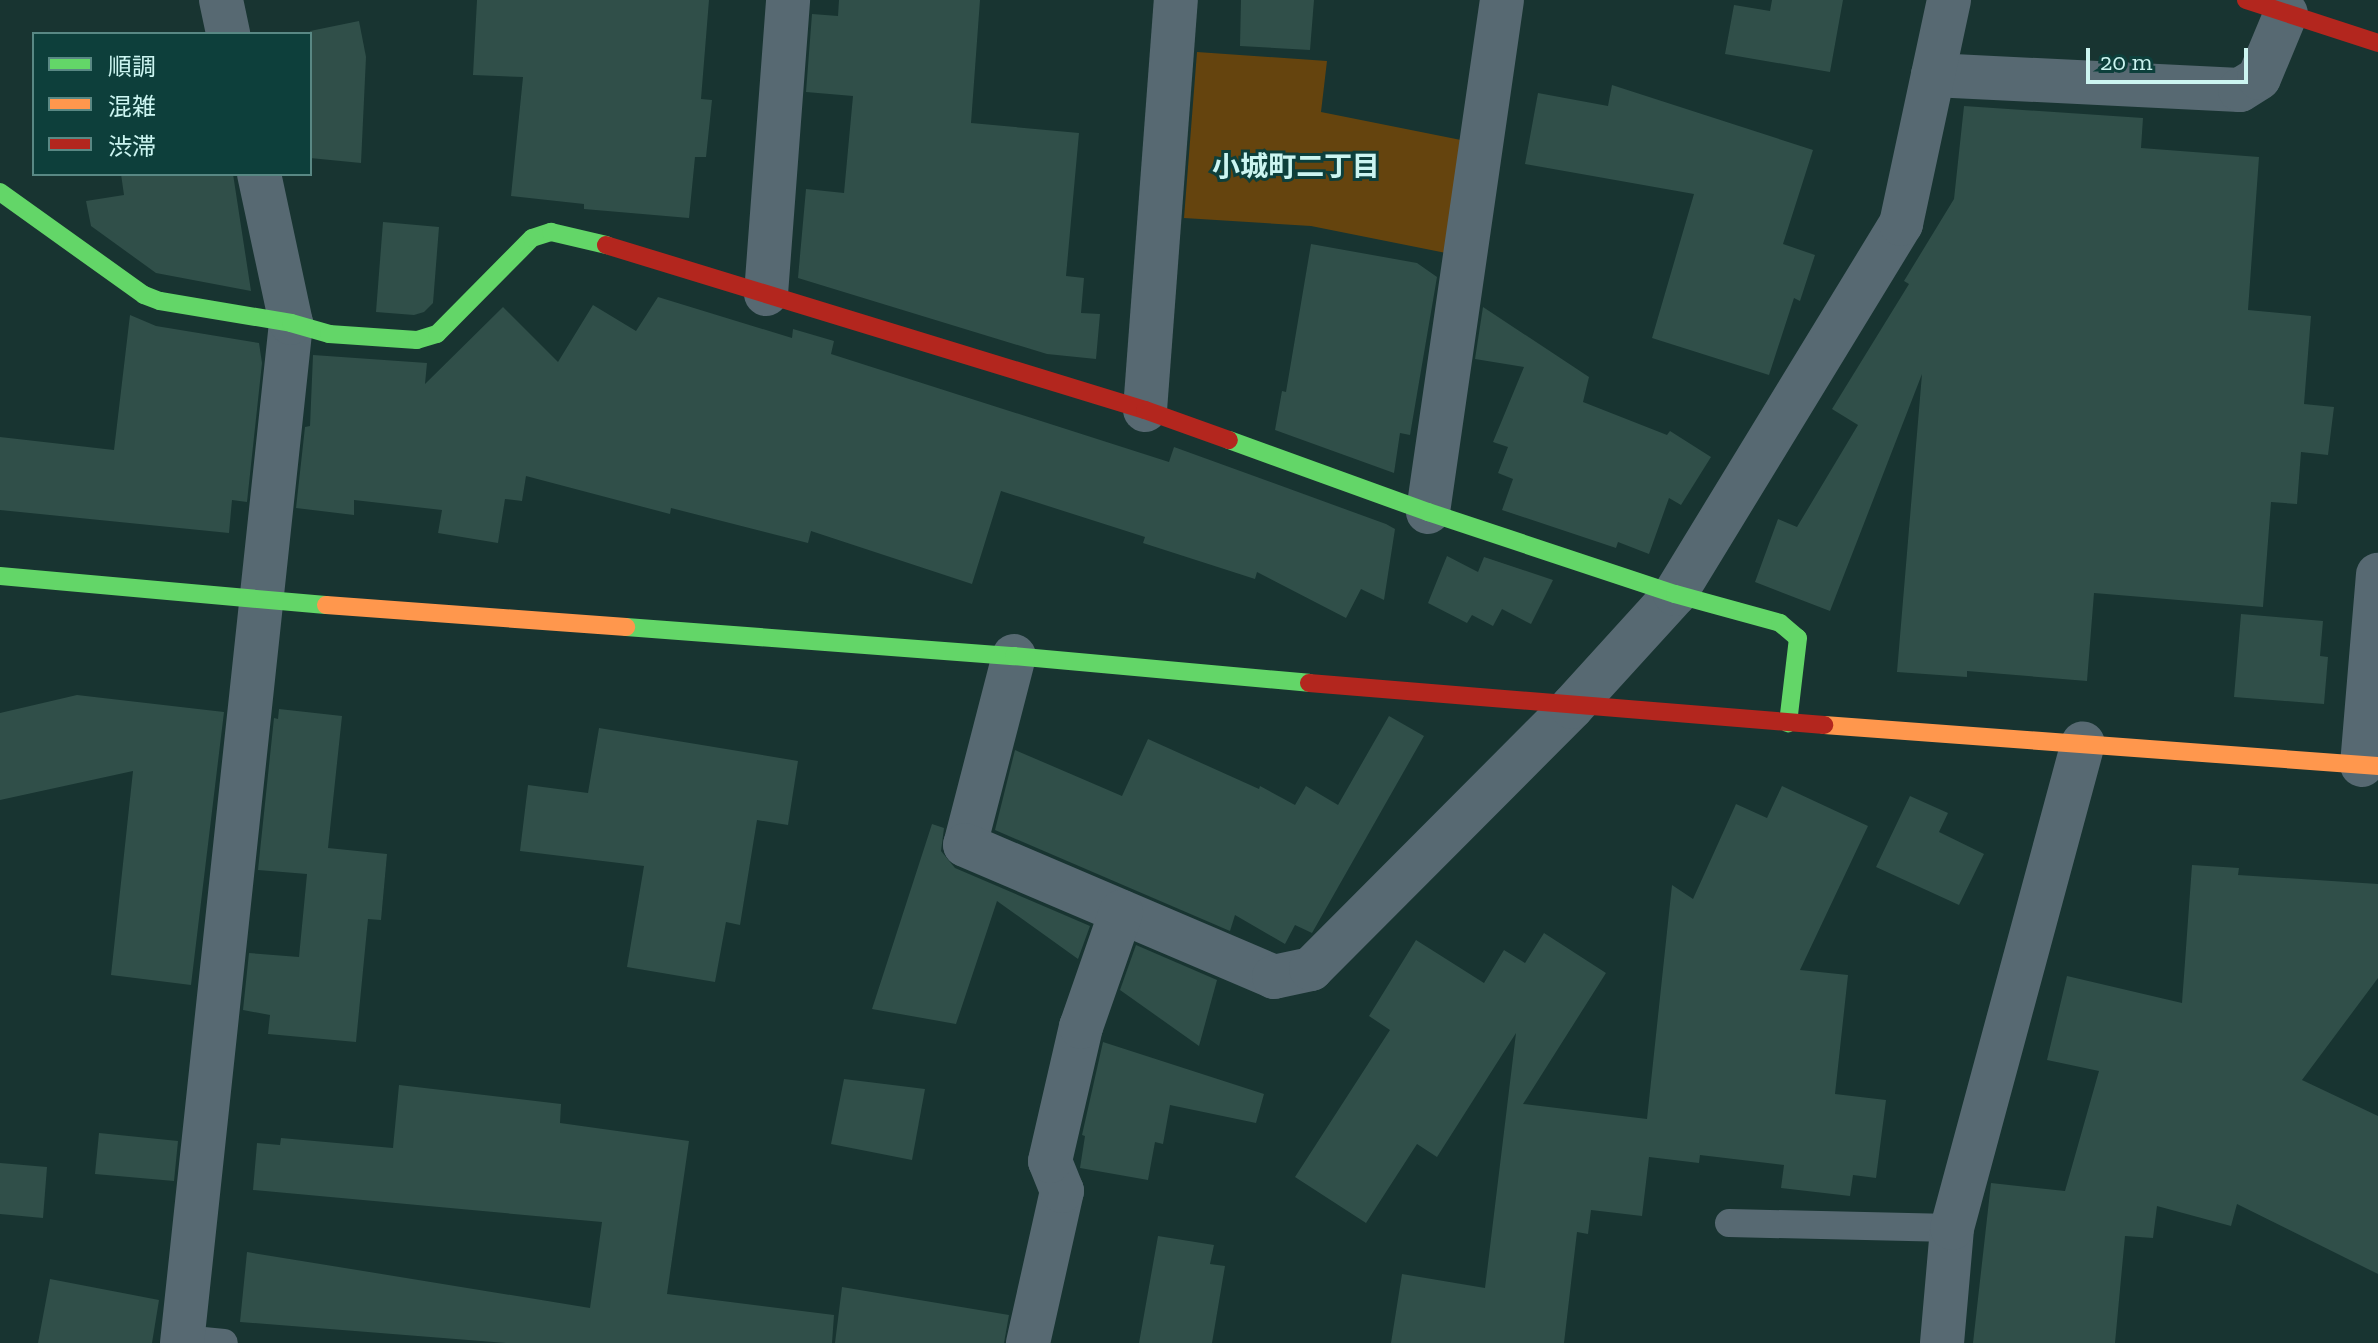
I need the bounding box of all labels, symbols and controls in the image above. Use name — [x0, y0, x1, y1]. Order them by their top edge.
legend — [32, 32, 312, 176]
scale bar — [2090, 32, 2252, 82]
text: 20 m — [2100, 47, 2152, 76]
text: 順調 — [108, 52, 156, 81]
text: 混雑 — [108, 92, 156, 121]
text: 渋滞 — [108, 132, 156, 161]
district label: 小城町二丁目 — [1212, 150, 1380, 184]

